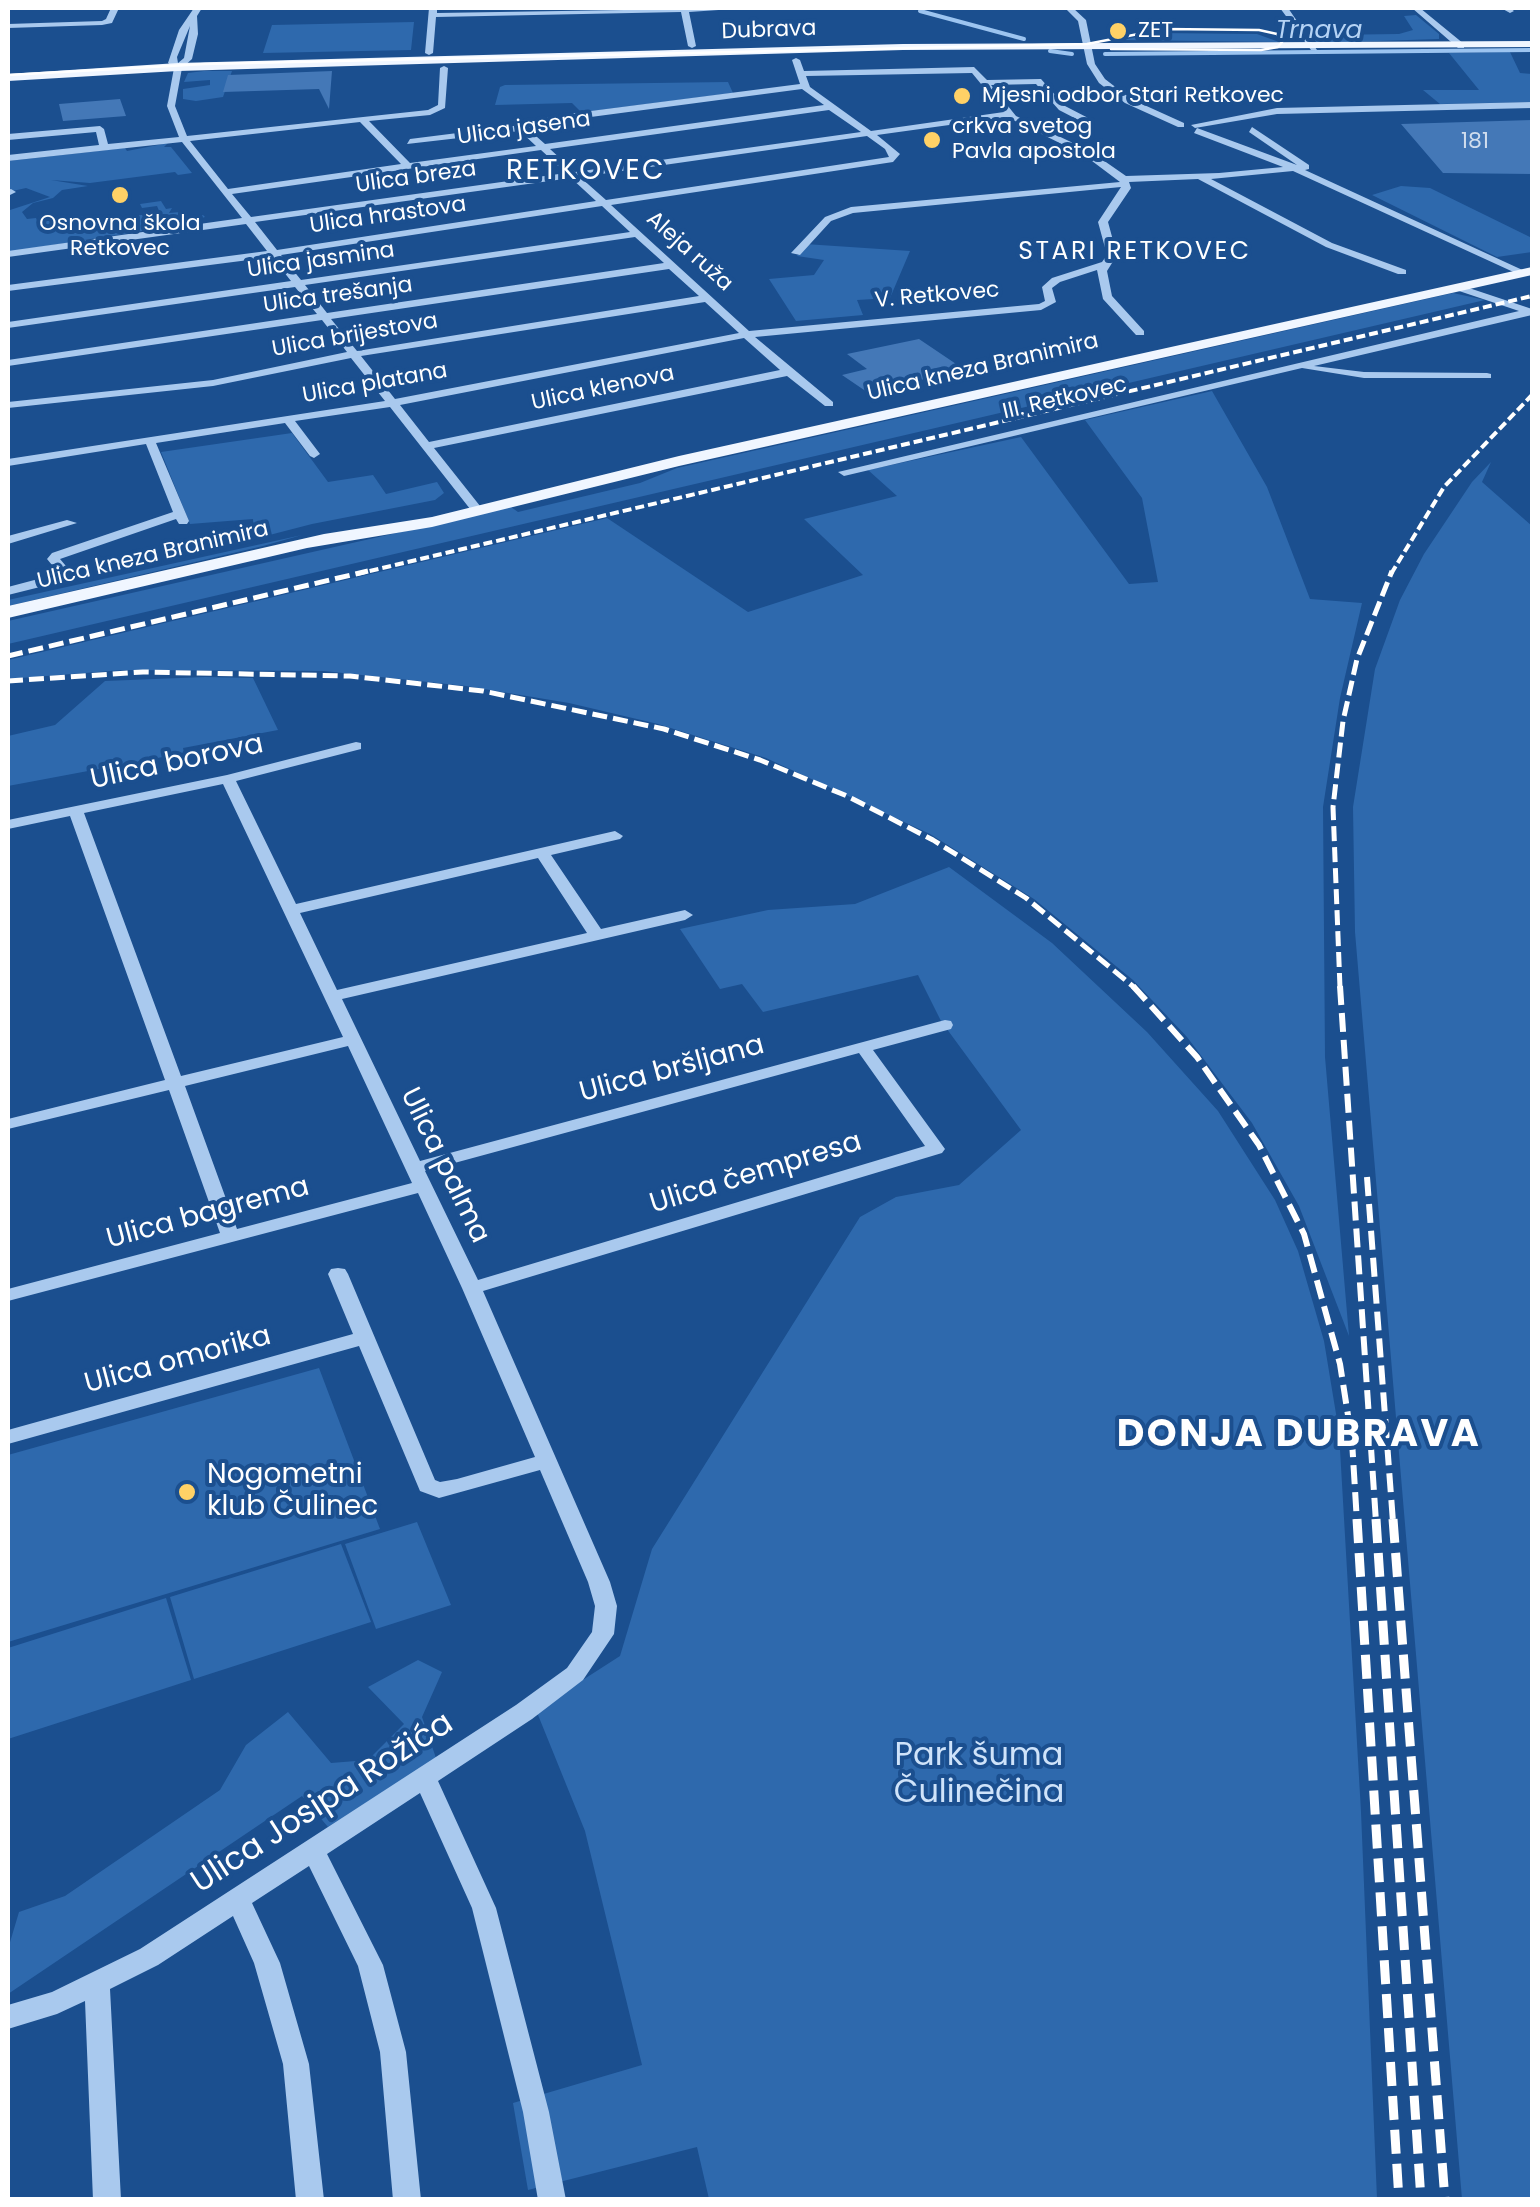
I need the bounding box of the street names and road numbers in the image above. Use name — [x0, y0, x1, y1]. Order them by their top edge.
street label: Dubrava — [721, 16, 817, 46]
street label: Ulica jasena — [456, 107, 592, 151]
street label: Ulica breza — [354, 156, 478, 200]
street label: Ulica hrastova — [308, 192, 468, 240]
street label: Aleja ruža — [640, 206, 738, 298]
street label: Ulica jasmina — [246, 238, 396, 284]
street label: Ulica trešanja — [262, 272, 414, 320]
street label: V. Retkovec — [874, 277, 1000, 315]
street label: Ulica brijestova — [270, 308, 440, 364]
street label: Ulica kneza Branimira — [865, 329, 1101, 407]
street label: Ulica platana — [300, 358, 450, 410]
street label: Ulica klenova — [529, 361, 677, 417]
street label: III. Retkovec — [1000, 372, 1130, 426]
street label: Ulica kneza Branimira — [35, 517, 271, 595]
street label: Ulica borova — [87, 728, 267, 798]
street label: Ulica bršljana — [576, 1029, 768, 1111]
street label: Ulica palma — [392, 1083, 496, 1249]
street label: Ulica čempresa — [646, 1126, 866, 1222]
street label: Ulica bagrema — [103, 1171, 313, 1257]
street label: Ulica omorika — [81, 1320, 275, 1402]
street label: Ulica Josipa Rožića — [185, 1705, 461, 1903]

